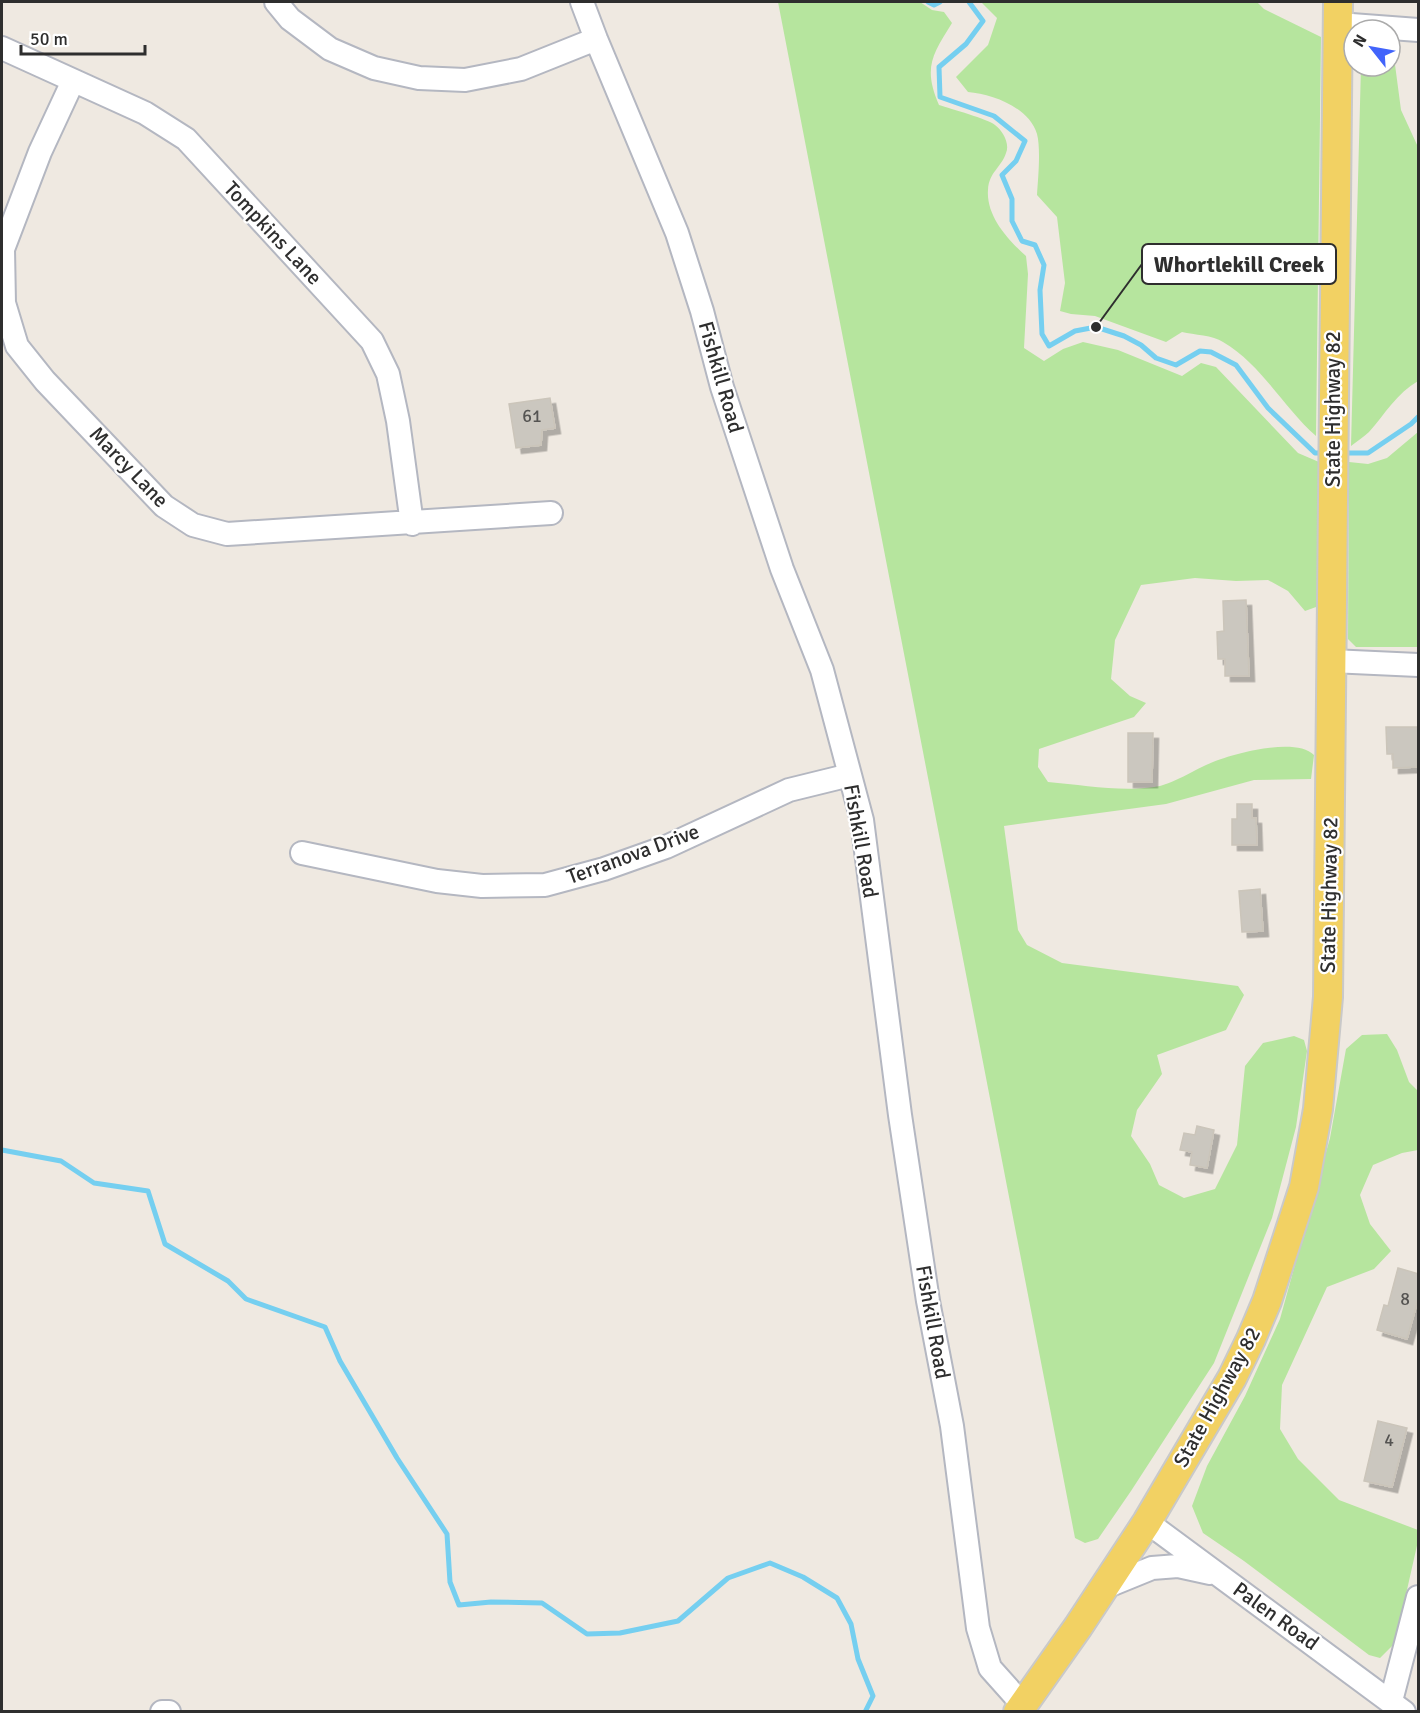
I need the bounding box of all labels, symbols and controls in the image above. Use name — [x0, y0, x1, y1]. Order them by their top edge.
scale bar — [21, 18, 146, 56]
north arrow — [1342, 18, 1402, 78]
text: 50 m — [30, 28, 68, 50]
text: N — [1349, 31, 1371, 51]
street label: Tompkins Lane — [218, 176, 328, 290]
callout: Whortlekill Creek — [1142, 244, 1336, 284]
text: Whortlekill Creek — [1154, 251, 1325, 278]
street label: Fishkill Road — [693, 318, 749, 436]
street label: State Highway 82 — [1320, 331, 1346, 487]
house number: 61 — [522, 405, 542, 427]
street label: Marcy Lane — [84, 421, 174, 513]
street label: Fishkill Road — [838, 782, 884, 900]
street label: State Highway 82 — [1315, 817, 1343, 973]
street label: Terranova Drive — [563, 818, 703, 890]
street label: Fishkill Road — [910, 1263, 956, 1381]
house number: 8 — [1400, 1288, 1410, 1310]
street label: State Highway 82 — [1168, 1322, 1266, 1472]
house number: 4 — [1384, 1429, 1394, 1451]
street label: Palen Road — [1228, 1576, 1324, 1656]

